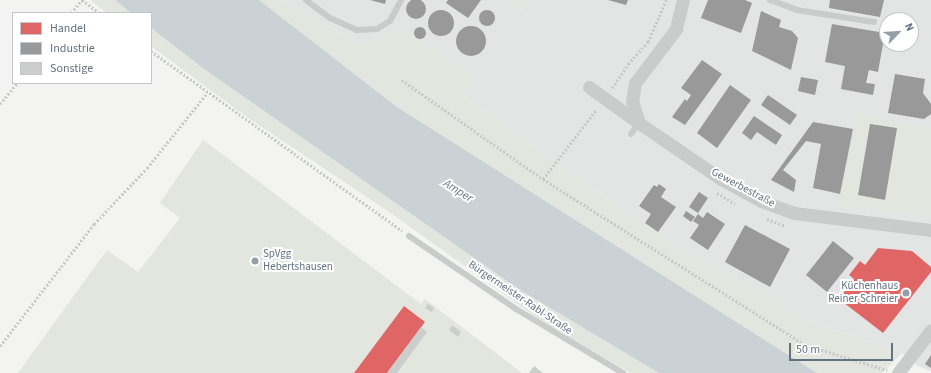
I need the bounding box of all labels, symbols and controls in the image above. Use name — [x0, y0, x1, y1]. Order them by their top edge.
legend — [12, 12, 152, 84]
north arrow — [879, 12, 919, 52]
text: Handel — [50, 20, 86, 37]
text: N — [901, 21, 918, 34]
text: Industrie — [50, 40, 95, 57]
text: Sonstige — [50, 60, 93, 77]
street label: Gewerbestraße — [709, 166, 777, 210]
water label: Amper — [441, 176, 475, 206]
place label: SpVgg Hebertshausen — [263, 248, 333, 274]
marker: SpVgg Hebertshausen — [250, 256, 260, 266]
street label: Bürgermeister-Rabl-Straße — [465, 258, 575, 338]
place label: Küchenhaus Reiner Schreier — [828, 280, 898, 306]
marker: Küchenhaus Reiner Schreier — [901, 288, 911, 298]
scale bar — [791, 335, 895, 361]
text: 50 m — [796, 341, 820, 358]

